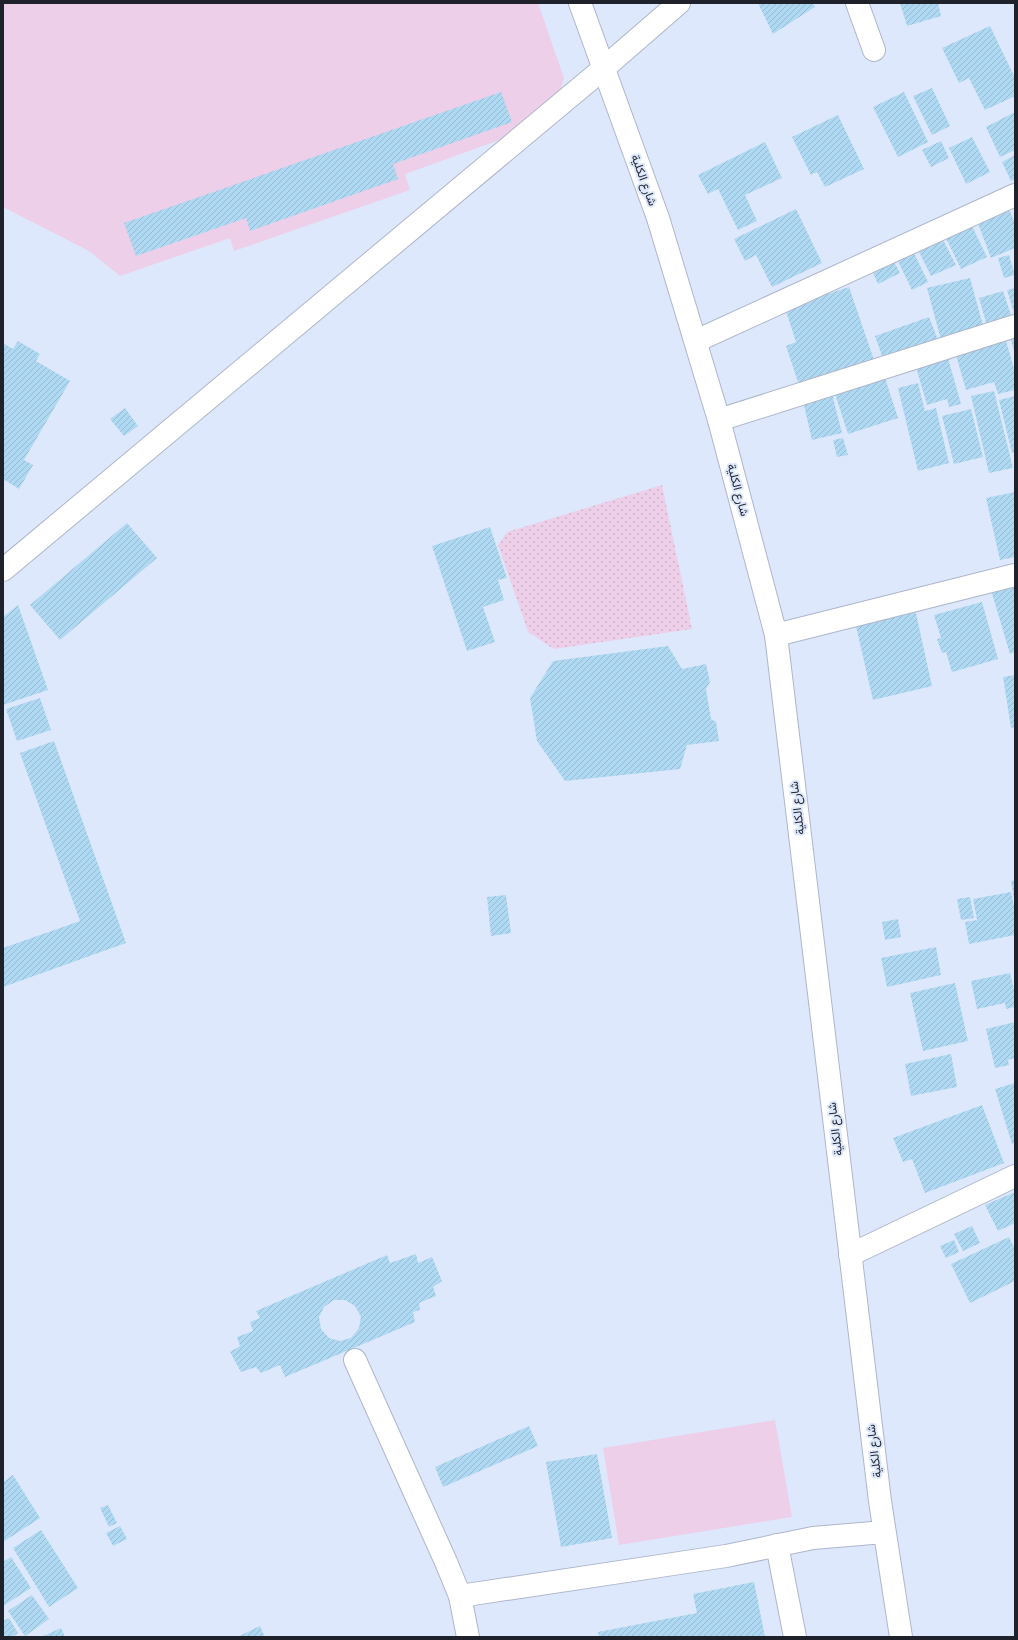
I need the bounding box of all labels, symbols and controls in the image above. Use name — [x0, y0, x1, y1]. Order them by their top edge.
street label: شارع الكلية — [626, 152, 661, 208]
street label: شارع الكلية — [722, 462, 753, 518]
street label: شارع الكلية — [786, 780, 809, 836]
street label: شارع الكلية — [824, 1101, 847, 1157]
street label: شارع الكلية — [863, 1423, 886, 1479]

